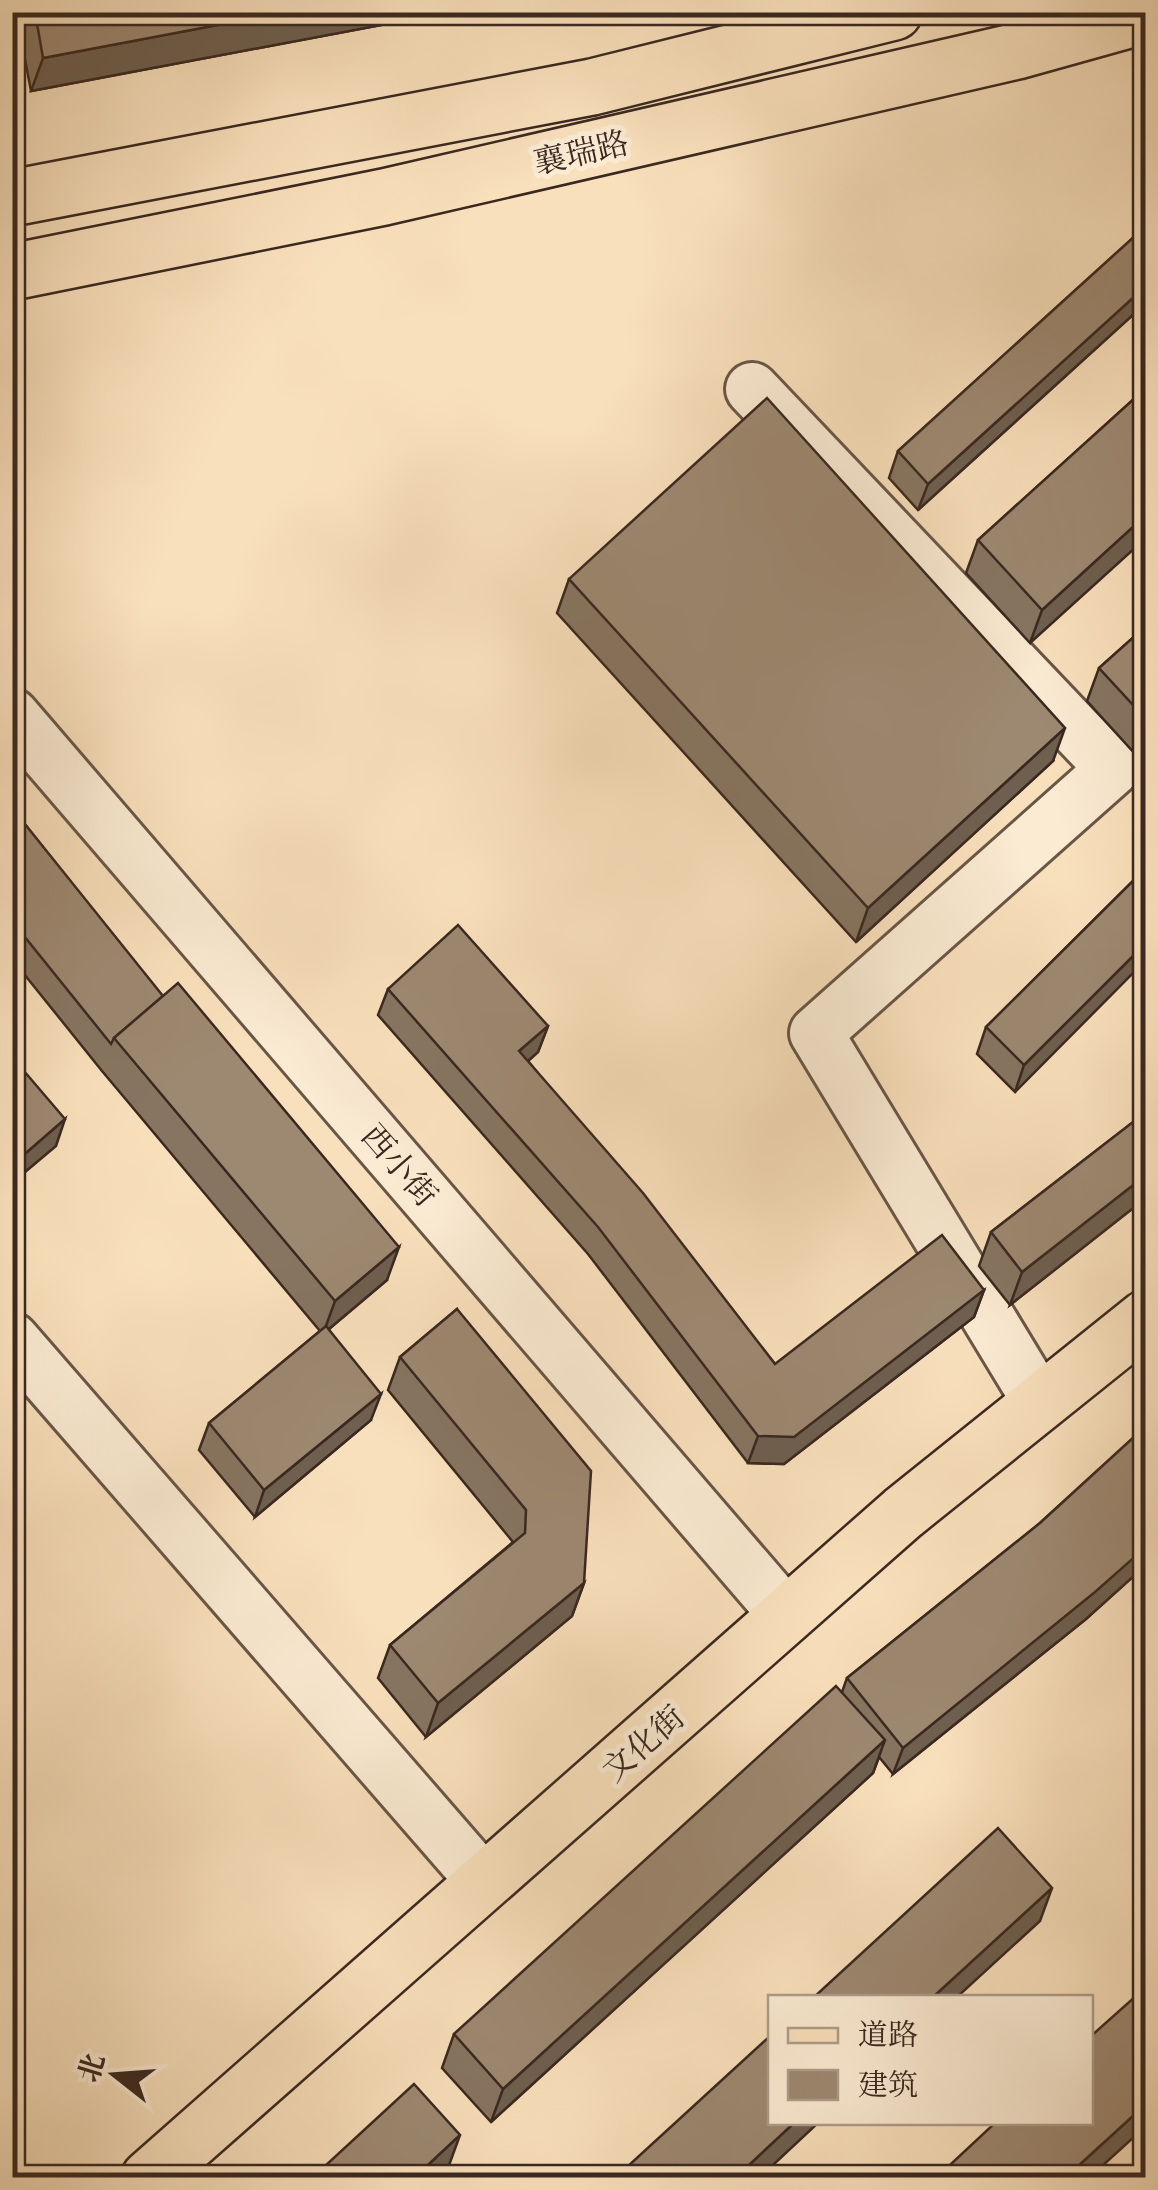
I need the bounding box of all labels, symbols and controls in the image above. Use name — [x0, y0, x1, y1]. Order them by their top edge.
street label: 襄瑞路 — [529, 118, 633, 186]
street label: 西小街 — [351, 1113, 449, 1217]
street label: 文化街 — [591, 1694, 695, 1792]
legend — [768, 1995, 1093, 2125]
text: 道路 — [858, 2012, 918, 2056]
north arrow — [65, 2025, 165, 2125]
text: 北 — [67, 2048, 114, 2087]
text: 建筑 — [858, 2062, 918, 2106]

